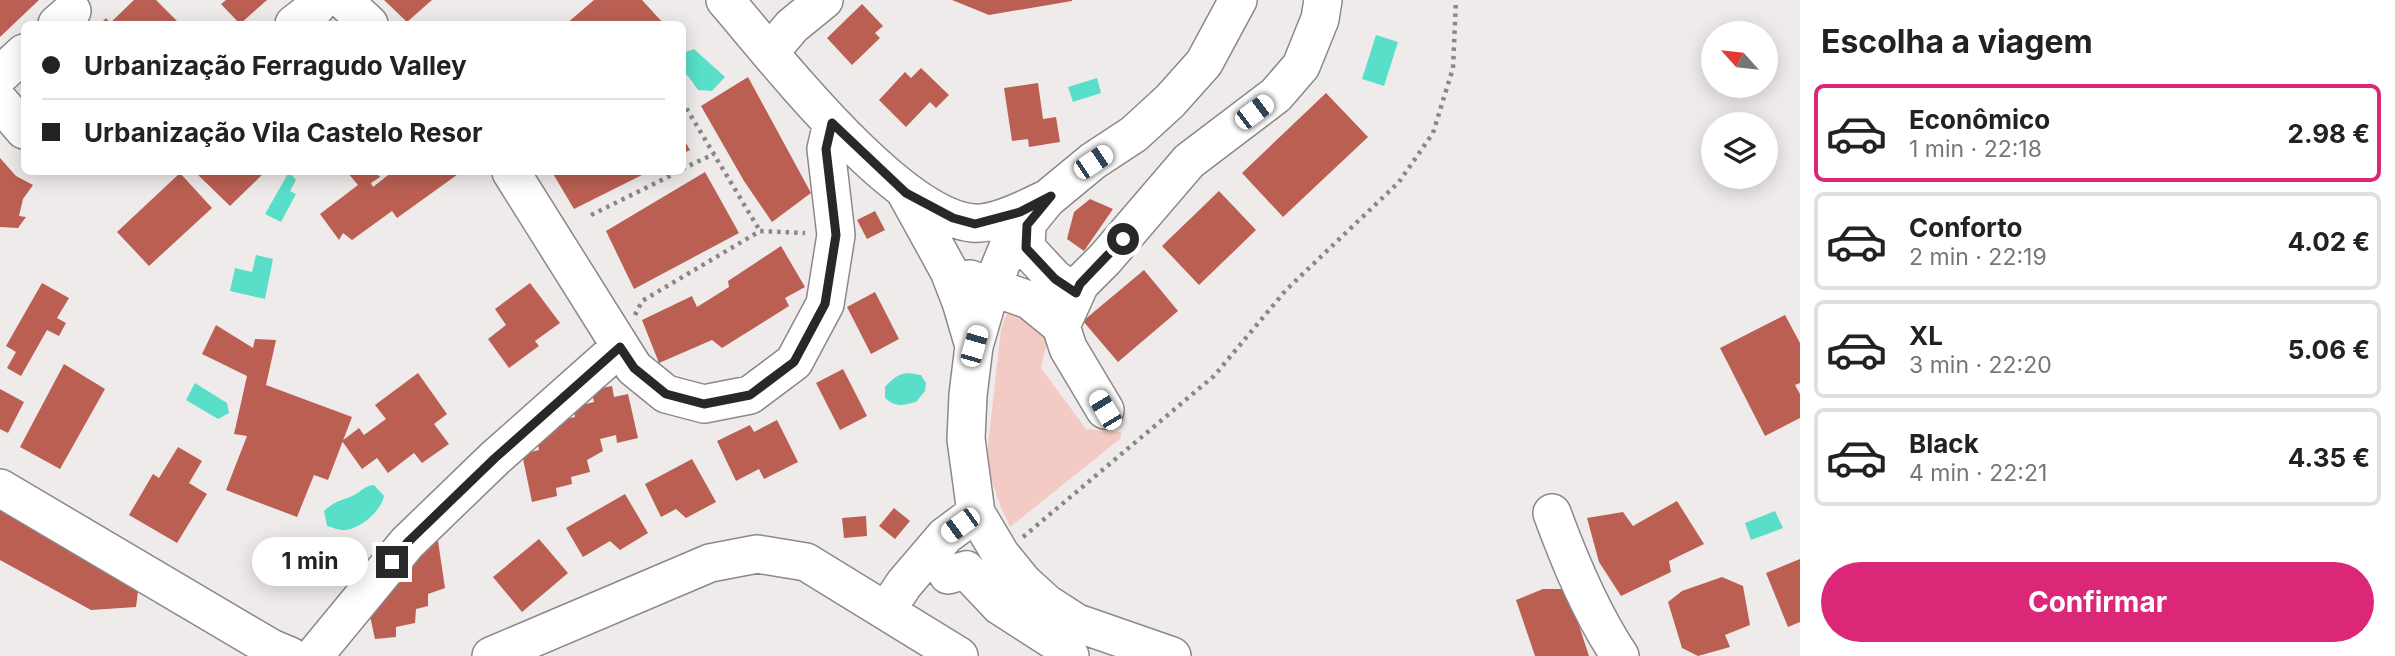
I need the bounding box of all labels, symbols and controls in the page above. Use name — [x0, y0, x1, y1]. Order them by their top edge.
north arrow — [1701, 21, 1778, 98]
map controls — [1701, 21, 1778, 189]
text: Escolha a viagem — [1821, 22, 2093, 61]
text: Urbanização Ferragudo Valley — [84, 50, 467, 81]
car — [1231, 91, 1278, 133]
icon: car — [1825, 102, 1888, 165]
text: Econômico — [1909, 104, 2050, 135]
button: layers — [1701, 112, 1778, 189]
text: Urbanização Vila Castelo Resor — [84, 117, 483, 148]
text: 2.98 € — [2288, 118, 2370, 149]
text: 1 min · 22:18 — [1909, 135, 2042, 163]
car — [1070, 142, 1117, 182]
icon: car — [1825, 210, 1888, 273]
text: Conforto — [1909, 212, 2022, 243]
route start — [1107, 223, 1139, 255]
text: 4.02 € — [2288, 226, 2370, 257]
text: 2 min · 22:19 — [1909, 243, 2047, 271]
icon: car — [1825, 318, 1888, 381]
text: XL — [1909, 320, 1943, 351]
car — [959, 323, 990, 369]
text: 5.06 € — [2288, 334, 2370, 365]
text: 3 min · 22:20 — [1909, 351, 2052, 379]
car — [1086, 387, 1125, 433]
icon: car — [1825, 426, 1888, 489]
text: Black — [1909, 428, 1979, 459]
text: 4.35 € — [2288, 442, 2370, 473]
text: 4 min · 22:21 — [1909, 459, 2047, 487]
car — [937, 504, 984, 546]
callout: 1 min — [252, 538, 368, 586]
route end — [376, 546, 408, 578]
text: 1 min — [282, 547, 338, 575]
button: Confirmar — [1821, 562, 2374, 642]

